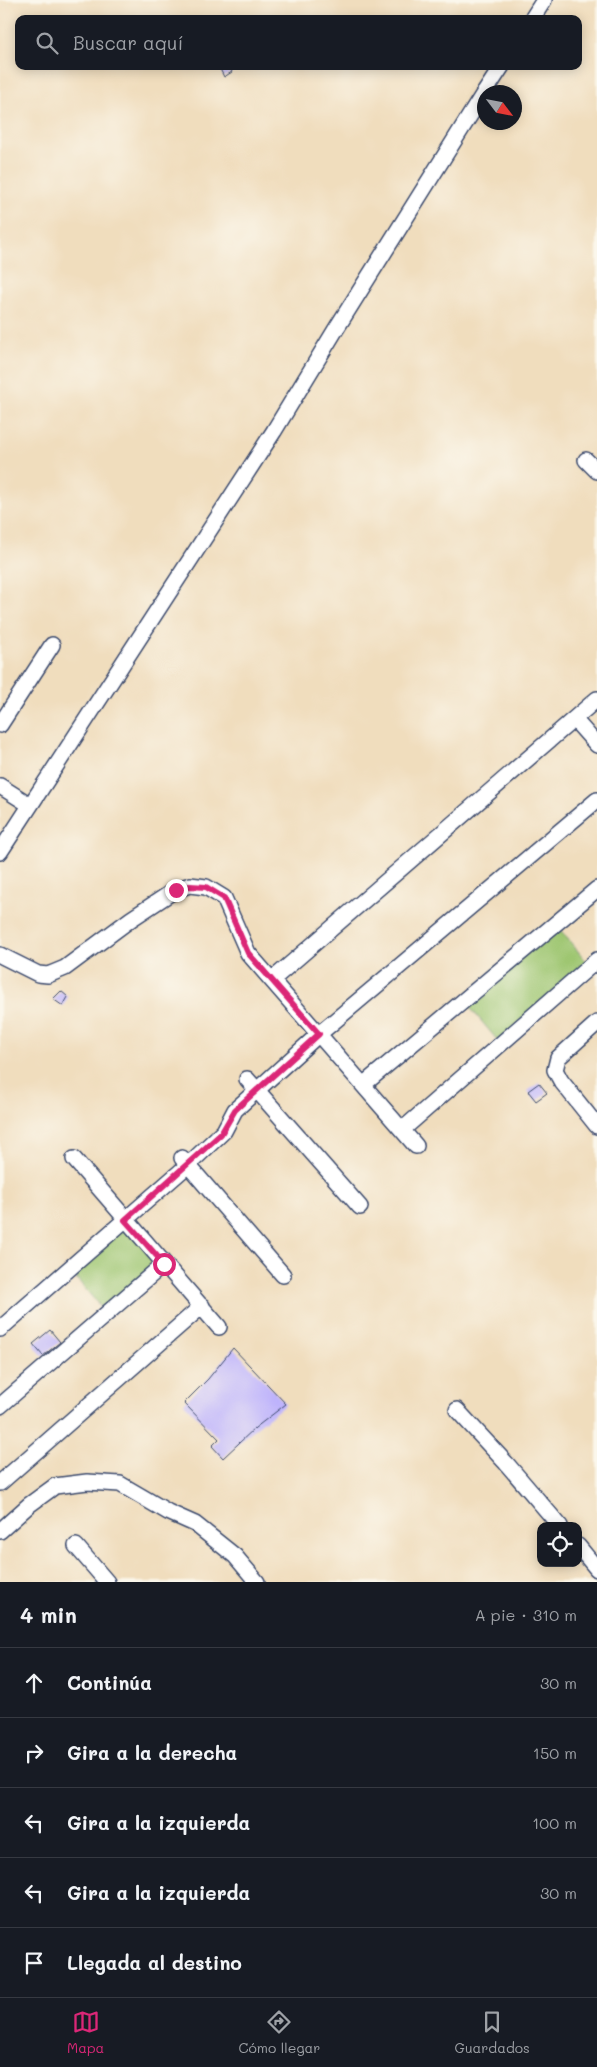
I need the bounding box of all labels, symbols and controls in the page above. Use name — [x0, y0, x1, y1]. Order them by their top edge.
search box — [15, 15, 582, 70]
icon: search — [33, 29, 61, 57]
text: Buscar aquí — [73, 30, 183, 55]
north arrow — [477, 85, 522, 130]
route end — [165, 879, 188, 902]
route start — [153, 1253, 176, 1276]
map controls — [537, 1522, 582, 1567]
button: locate — [537, 1522, 582, 1567]
text: 4 min — [20, 1601, 77, 1628]
text: A pie · 310 m — [475, 1604, 577, 1625]
icon: ahead — [20, 1669, 48, 1697]
text: Continúa — [67, 1670, 152, 1695]
text: 30 m — [540, 1672, 577, 1693]
icon: right — [20, 1739, 48, 1767]
text: Gira a la derecha — [67, 1740, 237, 1765]
text: 150 m — [533, 1742, 577, 1763]
icon: left — [20, 1809, 48, 1837]
text: Gira a la izquierda — [67, 1810, 250, 1835]
text: 100 m — [532, 1812, 577, 1833]
icon: left — [20, 1879, 48, 1907]
text: Gira a la izquierda — [67, 1880, 250, 1905]
text: 30 m — [540, 1882, 577, 1903]
icon: arrive — [20, 1949, 48, 1977]
text: Llegada al destino — [67, 1950, 242, 1975]
tab: Mapa — [67, 2008, 104, 2057]
tab: Cómo llegar — [239, 2008, 320, 2057]
tab: Guardados — [455, 2008, 530, 2057]

